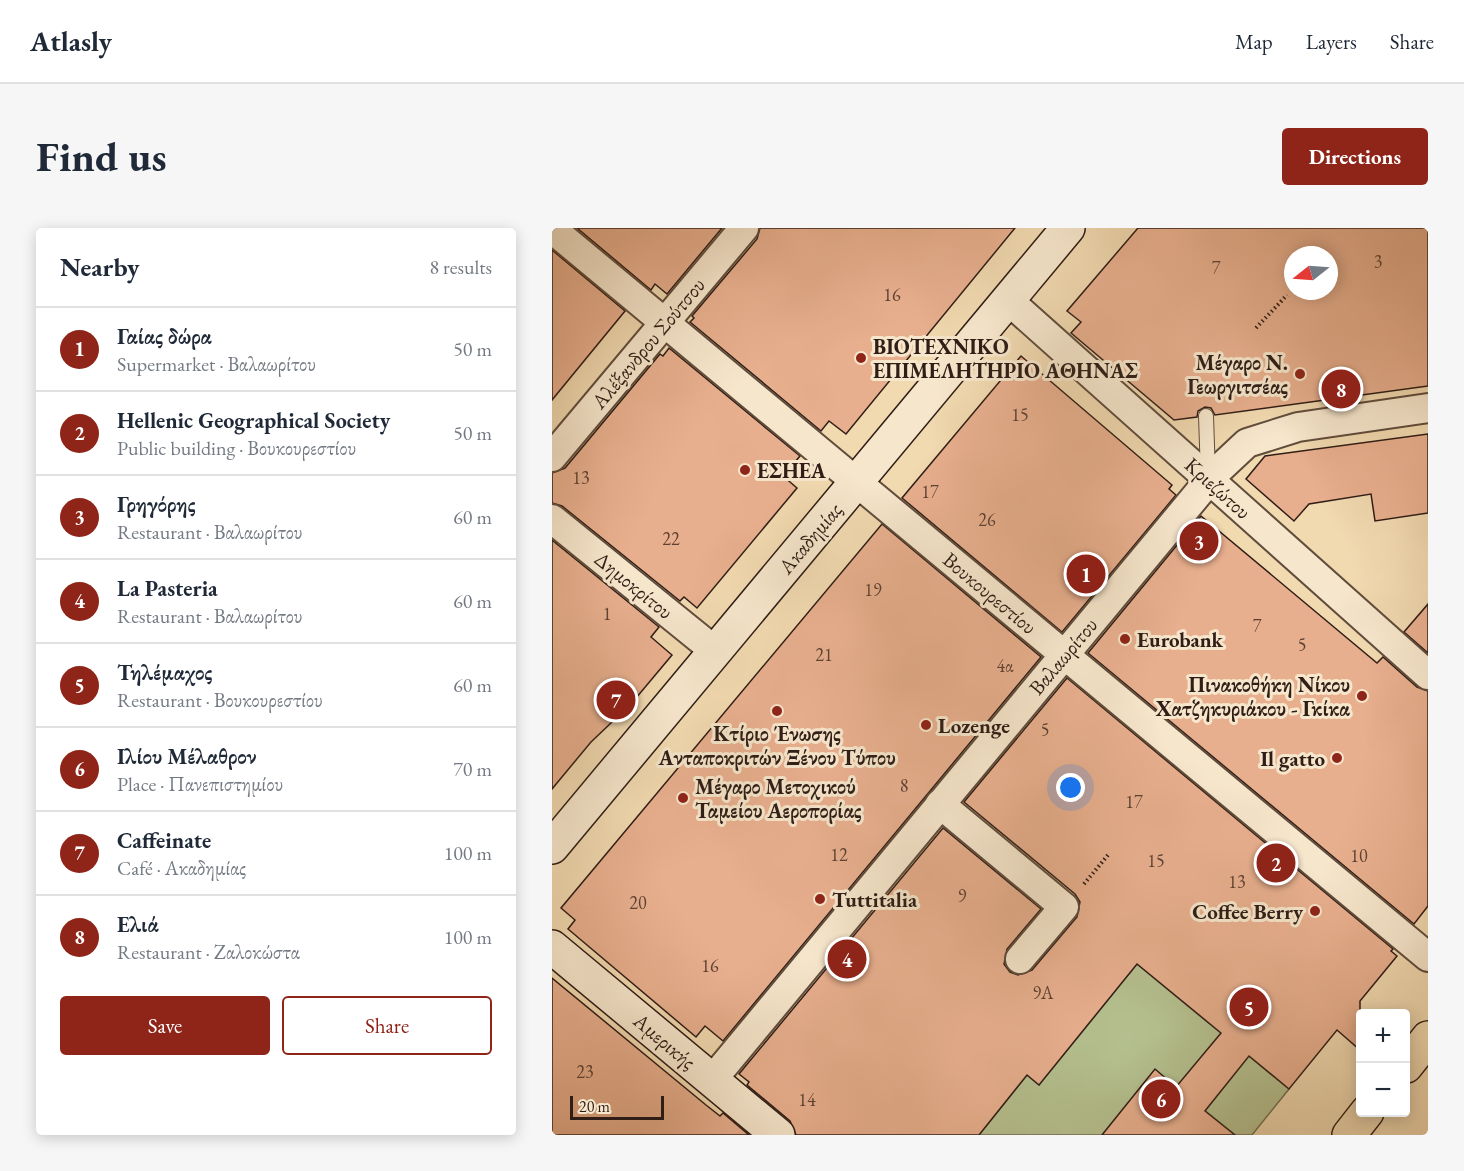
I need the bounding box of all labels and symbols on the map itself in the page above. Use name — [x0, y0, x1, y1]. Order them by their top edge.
north arrow — [1284, 246, 1338, 300]
house number: 3 — [1374, 250, 1382, 273]
house number: 7 — [1212, 256, 1221, 279]
street label: Αλέξανδρου Σούτσου — [585, 272, 711, 415]
house number: 16 — [883, 283, 901, 306]
place label: ΒΙΟΤΕΧΝΙΚΟ ΕΠΙΜΕΛΗΤΗΡΙΟ ΑΘΗΝΑΣ — [873, 333, 1138, 384]
place label: Μέγαρο Ν. Γεωργιτσέας — [1187, 349, 1289, 400]
marker: ΒΙΟΤΕΧΝΙΚΟ ΕΠΙΜΕΛΗΤΗΡΙΟ ΑΘΗΝΑΣ — [854, 351, 868, 365]
pin: 8 — [1322, 366, 1360, 412]
marker: Μέγαρο Ν. Γεωργιτσέας — [1293, 367, 1307, 381]
house number: 15 — [1011, 403, 1029, 426]
street label: Κριεζώτου — [1179, 451, 1257, 525]
place label: ΕΣΗΕΑ — [757, 457, 827, 484]
marker: ΕΣΗΕΑ — [738, 463, 752, 477]
house number: 13 — [572, 466, 590, 489]
house number: 17 — [921, 480, 939, 503]
street label: Ακαδημίας — [772, 497, 848, 580]
house number: 26 — [978, 508, 996, 531]
pin: 3 — [1180, 518, 1218, 564]
house number: 22 — [662, 527, 680, 550]
street label: Δημοκρίτου — [589, 545, 679, 625]
street label: Βουκουρεστίου — [938, 546, 1042, 640]
pin: 1 — [1066, 552, 1106, 596]
house number: 19 — [864, 578, 882, 601]
house number: 1 — [603, 602, 611, 625]
street label: Βαλαωρίτου — [1023, 612, 1103, 700]
house number: 7 — [1253, 614, 1262, 637]
place label: Eurobank — [1137, 626, 1224, 653]
marker: Eurobank — [1118, 632, 1132, 646]
house number: 5 — [1298, 633, 1306, 656]
house number: 21 — [815, 643, 833, 666]
house number: 4α — [997, 654, 1014, 677]
place label: Πινακοθήκη Νίκου Χατζηκυριάκου - Γκίκα — [1155, 671, 1350, 722]
pin: 7 — [596, 678, 636, 722]
marker: Πινακοθήκη Νίκου Χατζηκυριάκου - Γκίκα — [1355, 689, 1369, 703]
marker: Κτίριο Ένωσης Ανταποκριτών Ξένου Τύπου — [770, 704, 784, 718]
place label: Lozenge — [938, 712, 1010, 739]
marker: Lozenge — [919, 718, 933, 732]
house number: 5 — [1041, 718, 1049, 741]
place label: Κτίριο Ένωσης Ανταποκριτών Ξένου Τύπου — [657, 720, 896, 771]
place label: Il gatto — [1260, 745, 1325, 772]
marker: Il gatto — [1330, 751, 1344, 765]
place label: Μέγαρο Μετοχικού Ταμείου Αεροπορίας — [695, 773, 862, 824]
your location — [1056, 773, 1085, 802]
house number: 8 — [900, 774, 908, 797]
house number: 17 — [1125, 790, 1143, 813]
marker: Μέγαρο Μετοχικού Ταμείου Αεροπορίας — [676, 791, 690, 805]
pin: 2 — [1256, 840, 1296, 886]
house number: 12 — [830, 843, 848, 866]
house number: 10 — [1350, 844, 1368, 867]
house number: 15 — [1147, 849, 1165, 872]
house number: 13 — [1228, 870, 1246, 893]
house number: 9 — [958, 884, 967, 907]
place label: Tuttitalia — [832, 886, 918, 913]
house number: 20 — [629, 891, 647, 914]
marker: Tuttitalia — [813, 892, 827, 906]
place label: Coffee Berry — [1192, 898, 1304, 925]
marker: Coffee Berry — [1308, 904, 1322, 918]
pin: 4 — [828, 936, 866, 982]
house number: 16 — [701, 954, 719, 977]
house number: 9Α — [1032, 981, 1054, 1004]
pin: 5 — [1230, 984, 1268, 1030]
street label: Αμερικής — [627, 1006, 702, 1075]
house number: 23 — [576, 1060, 594, 1083]
pin: 6 — [1142, 1076, 1180, 1122]
house number: 14 — [798, 1088, 816, 1111]
scale bar — [570, 1093, 664, 1120]

